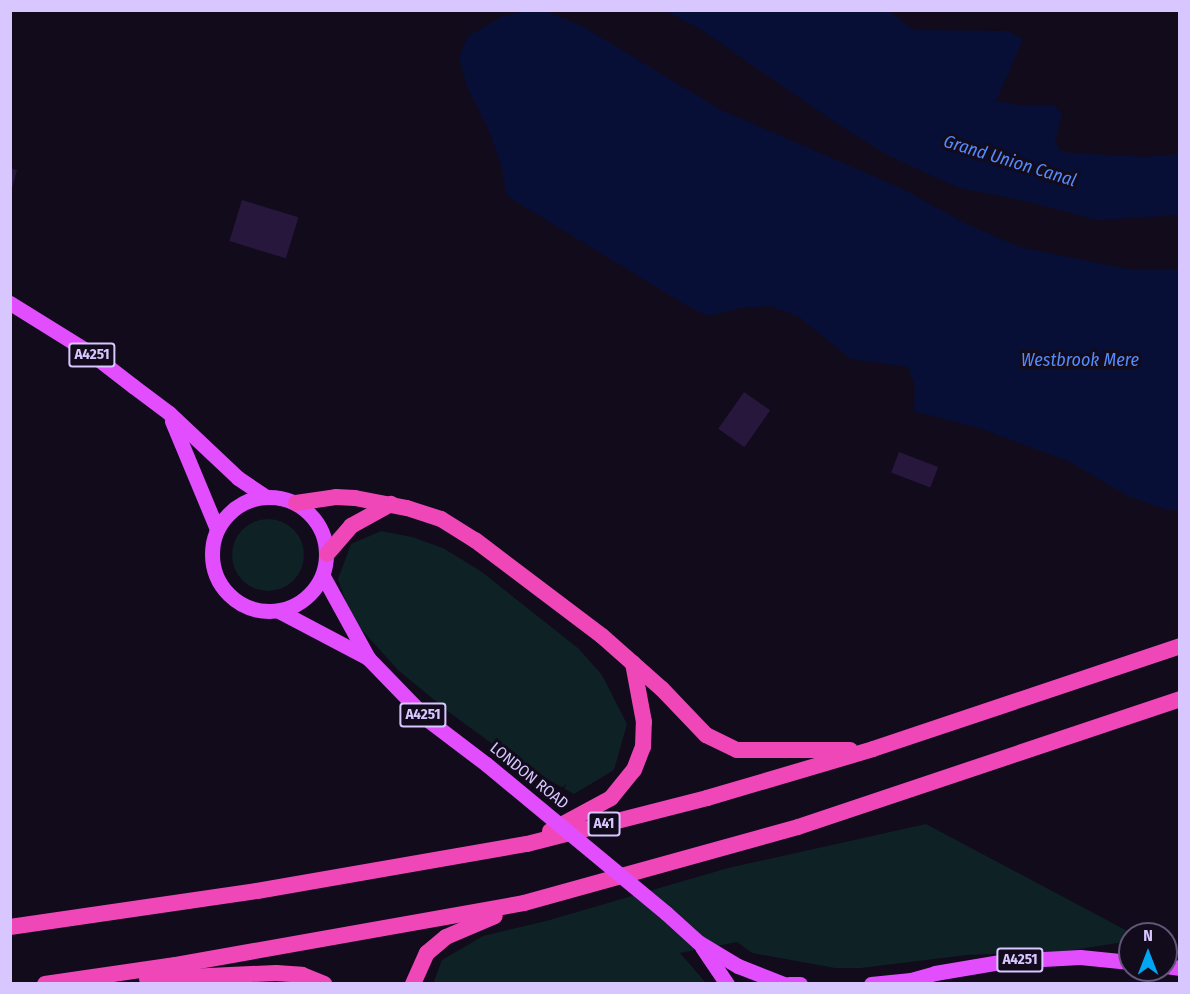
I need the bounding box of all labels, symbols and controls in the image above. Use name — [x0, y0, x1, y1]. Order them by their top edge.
water label: Grand Union Canal — [941, 131, 1079, 191]
road number: A4251 — [68, 343, 116, 367]
water label: Westbrook Mere — [1021, 349, 1139, 371]
road number: A4251 — [399, 703, 447, 727]
street label: LONDON ROAD — [486, 739, 572, 813]
road number: A41 — [588, 812, 620, 836]
north arrow — [1118, 922, 1178, 982]
text: N — [1143, 926, 1153, 945]
road number: A4251 — [996, 948, 1044, 972]

